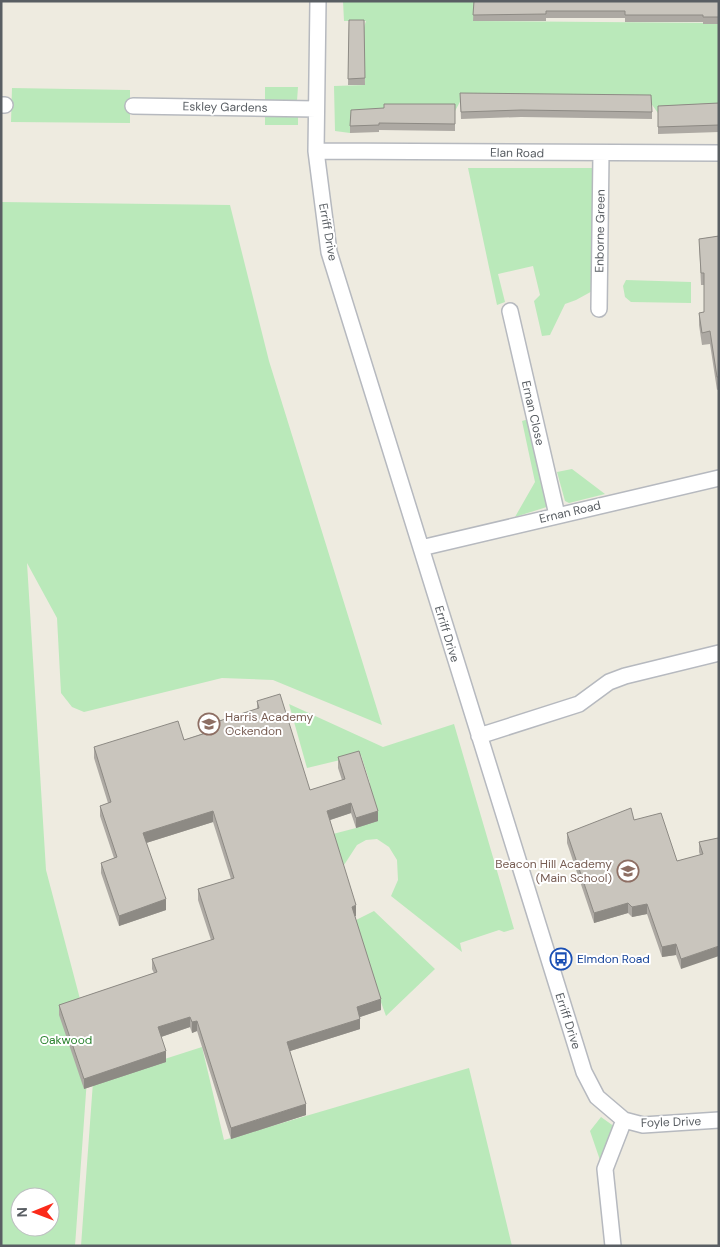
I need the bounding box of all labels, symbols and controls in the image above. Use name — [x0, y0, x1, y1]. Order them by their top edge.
street label: Eskley Gardens — [182, 98, 268, 116]
street label: Elan Road — [490, 145, 544, 161]
street label: Enborne Green — [591, 189, 609, 273]
street label: Erriff Drive — [315, 202, 341, 262]
street label: Ernan Close — [518, 379, 548, 447]
street label: Ernan Road — [538, 497, 602, 527]
street label: Erriff Drive — [431, 604, 463, 664]
place label: Harris Academy Ockendon — [225, 709, 314, 739]
school or university icon: Harris Academy Ockendon — [197, 712, 221, 736]
place label: Beacon Hill Academy (Main School) — [495, 856, 612, 886]
school or university icon: Beacon Hill Academy (Main School) — [616, 859, 640, 883]
bus stop icon: Elmdon Road — [549, 947, 573, 971]
place label: Elmdon Road — [577, 951, 650, 967]
street label: Erriff Drive — [551, 991, 585, 1051]
park label: Oakwood — [40, 1032, 92, 1048]
street label: Foyle Drive — [640, 1113, 702, 1131]
north arrow — [10, 1187, 60, 1237]
text: N — [13, 1207, 31, 1217]

